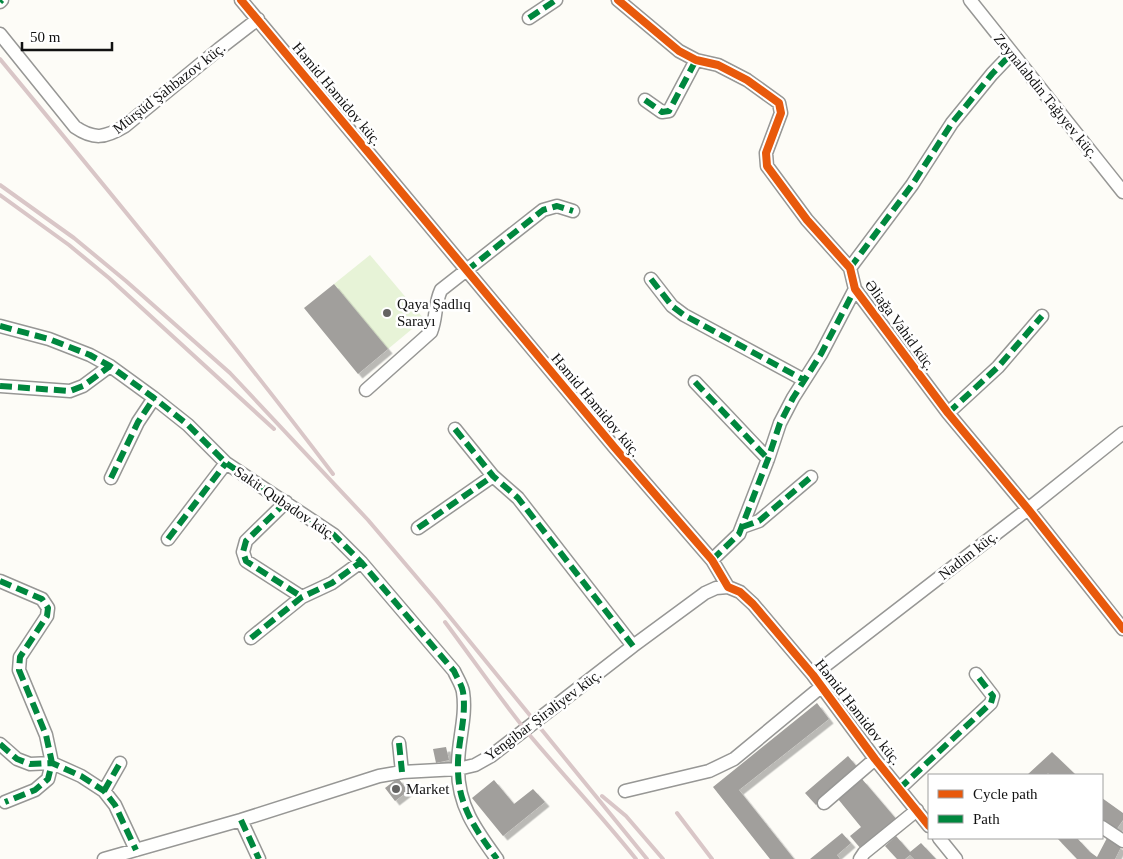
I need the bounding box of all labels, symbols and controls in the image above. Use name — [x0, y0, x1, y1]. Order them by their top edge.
scale bar — [22, 20, 112, 52]
text: 50 m — [30, 29, 61, 45]
street label: Zeynalabdin Tağıyev küç. — [991, 30, 1101, 162]
street label: Mürşüd Şahbazov küç. — [110, 39, 228, 137]
street label: Həmid Həmidov küç. — [289, 39, 385, 149]
street label: Əliağa Vahid küç. — [862, 277, 938, 373]
place label: Qaya Şadlıq Sarayı — [397, 296, 471, 329]
marker: Qaya Şadlıq Sarayı — [381, 307, 393, 319]
street label: Həmid Həmidov küç. — [548, 350, 644, 460]
street label: Sakit Qubadov küç. — [231, 463, 339, 543]
street label: Nadim küç. — [936, 527, 1000, 583]
street label: Həmid Həmidov küç. — [812, 656, 904, 768]
street label: Yengibar Şirəliyev küç. — [482, 666, 604, 764]
legend — [928, 774, 1103, 839]
place label: Market — [406, 781, 450, 797]
marker: Market — [390, 783, 402, 795]
text: Cycle path — [973, 786, 1038, 802]
text: Path — [973, 811, 1000, 827]

